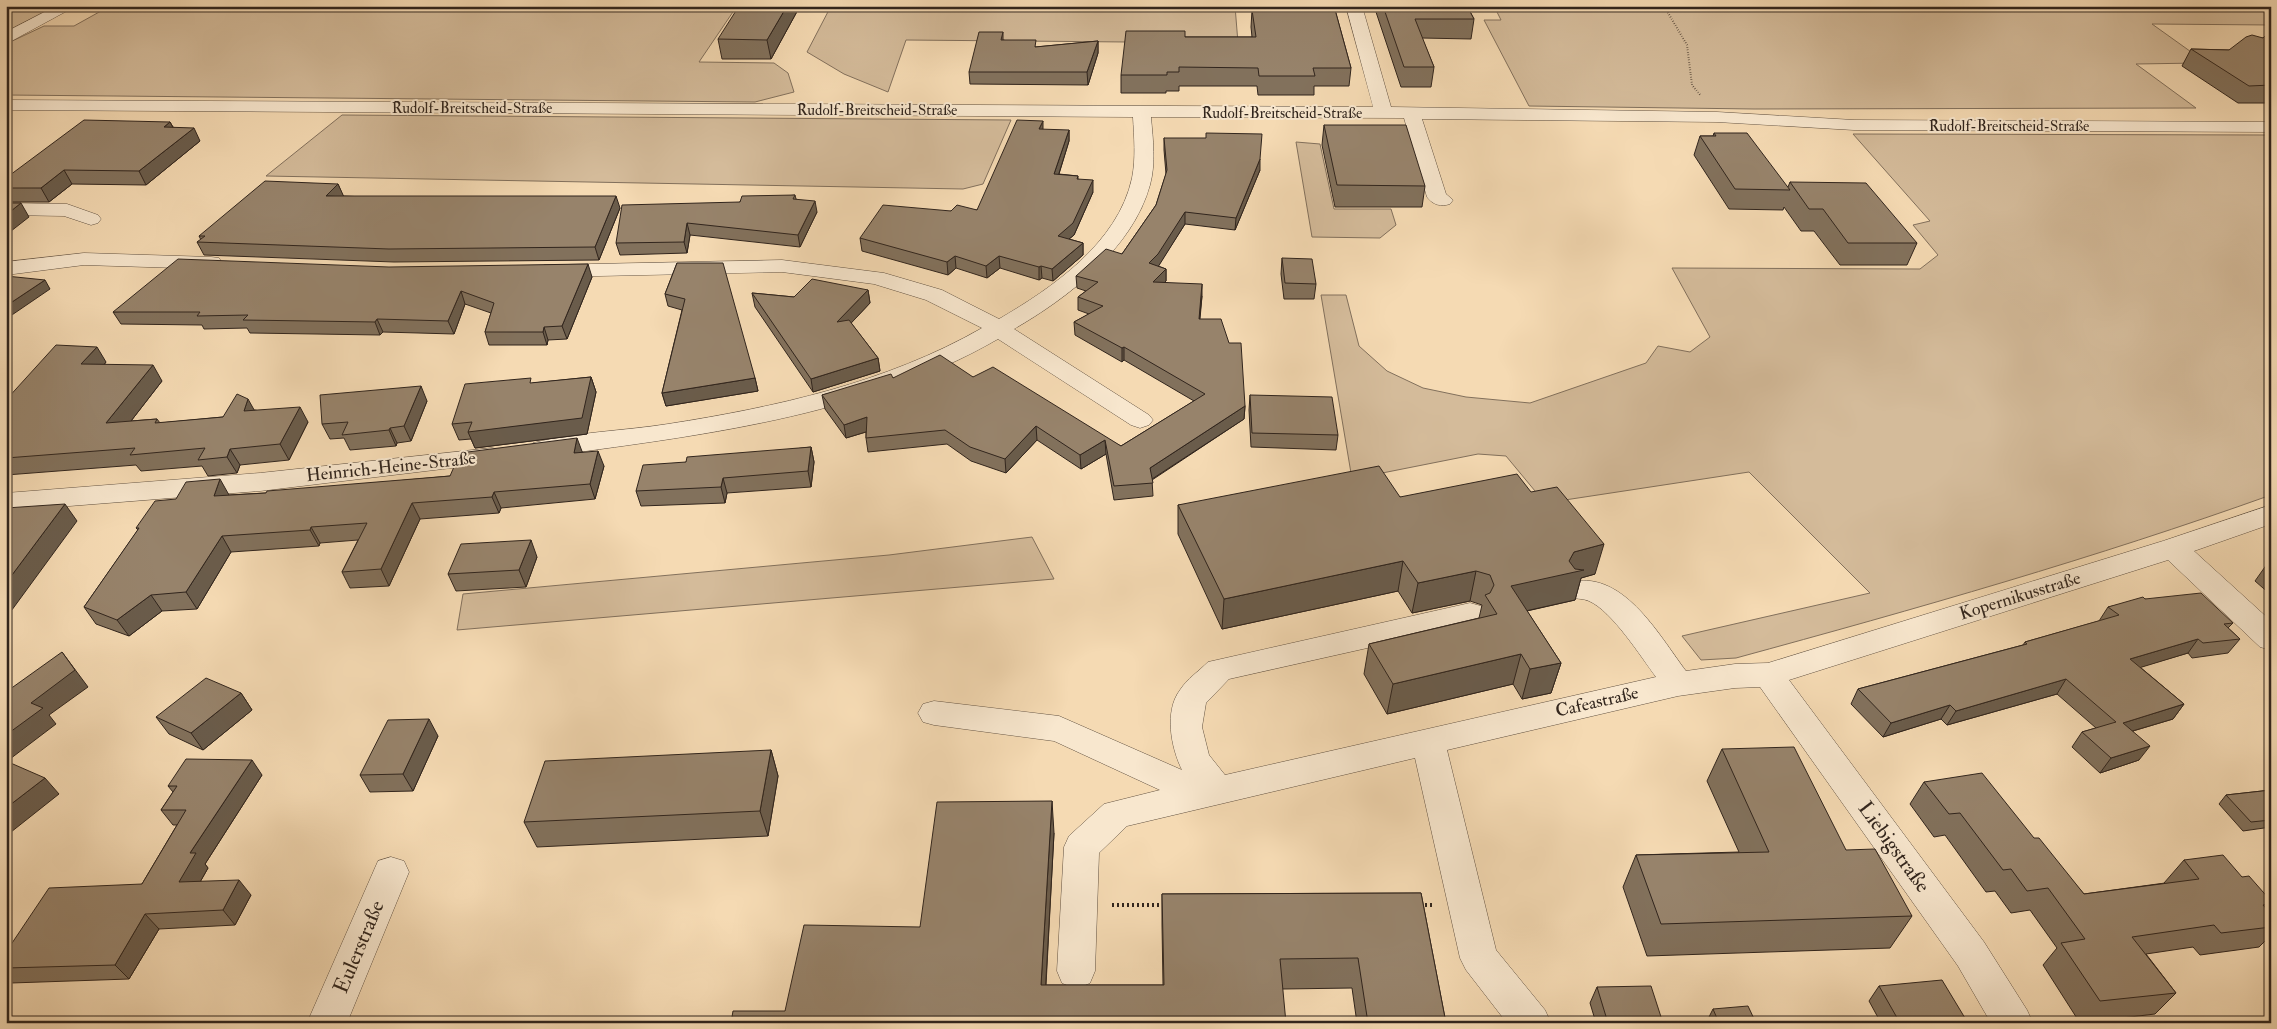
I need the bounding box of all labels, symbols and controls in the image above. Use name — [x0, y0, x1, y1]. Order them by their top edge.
street label: Rudolf-Breitscheid-Straße — [392, 99, 552, 118]
street label: Rudolf-Breitscheid-Straße — [797, 101, 957, 120]
street label: Rudolf-Breitscheid-Straße — [1202, 104, 1362, 123]
street label: Rudolf-Breitscheid-Straße — [1929, 117, 2089, 136]
street label: Heinrich-Heine-Straße — [305, 447, 477, 487]
street label: Kopernikusstraße — [1957, 566, 2084, 625]
street label: Cafeastraße — [1553, 681, 1641, 723]
street label: Liebigstraße — [1852, 796, 1936, 898]
street label: Eulerstraße — [327, 896, 391, 998]

